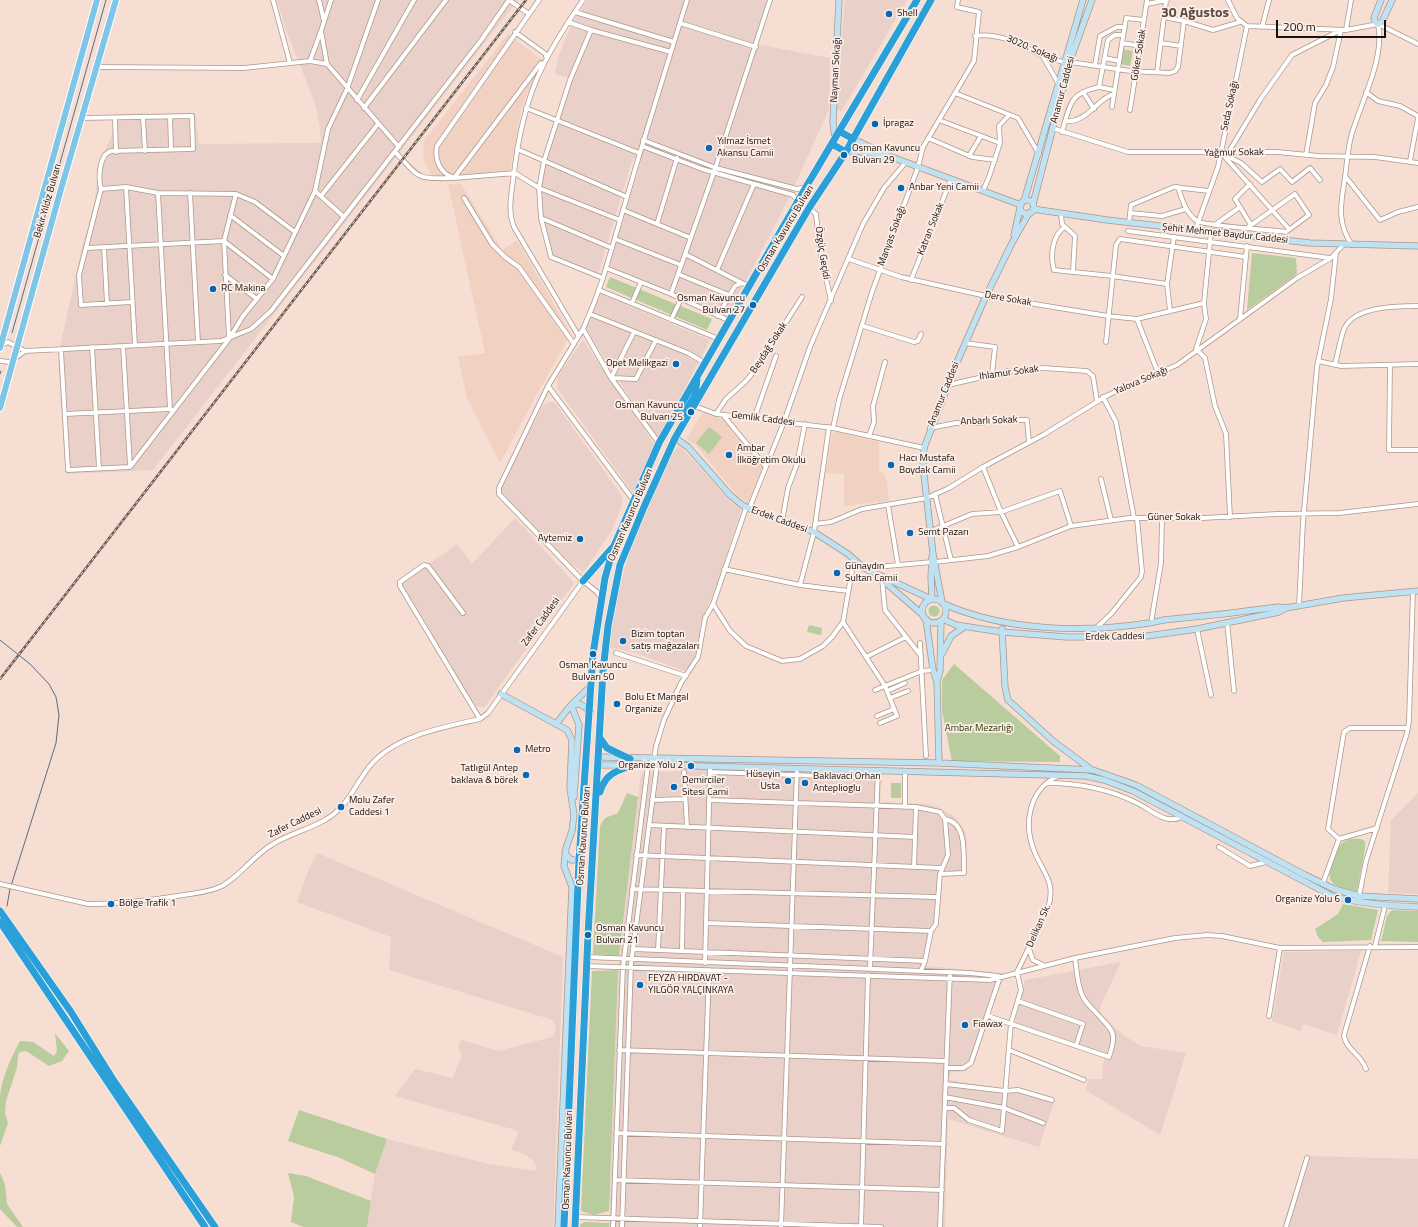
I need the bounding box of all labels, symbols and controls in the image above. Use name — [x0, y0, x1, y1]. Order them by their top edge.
district label: 30 Ağustos — [1161, 6, 1229, 22]
place label: Shell — [897, 8, 917, 20]
marker: Shell — [884, 9, 894, 19]
scale bar — [1278, 12, 1388, 38]
text: 200 m — [1283, 17, 1316, 36]
street label: Göker Sokak — [1129, 28, 1149, 82]
street label: 3020. Sokağı — [1005, 33, 1059, 65]
street label: Nayman Sokağı — [828, 37, 844, 103]
street label: Anamur Caddesi — [1048, 55, 1078, 125]
street label: Seda Sokağı — [1219, 80, 1241, 132]
place label: İpragaz — [883, 118, 914, 130]
marker: İpragaz — [870, 119, 880, 129]
place label: Yılmaz İsmet Akansu Camii — [717, 136, 773, 160]
marker: Yılmaz İsmet Akansu Camii — [704, 143, 714, 153]
place label: Osman Kavuncu Bulvarı 29 — [852, 143, 920, 166]
street label: Yağmur Sokak — [1204, 146, 1264, 160]
marker: Osman Kavuncu Bulvarı 29 — [839, 150, 849, 160]
street label: Bekir Yıldız Bulvarı — [32, 163, 64, 239]
place label: Anbar Yeni Camii — [909, 182, 979, 194]
street label: Osman Kavuncu Bulvarı — [755, 183, 817, 275]
marker: Anbar Yeni Camii — [896, 183, 906, 193]
street label: Katran Sokak — [915, 201, 947, 257]
street label: Manyas Sokağı — [876, 204, 908, 268]
street label: Şehit Mehmet Baydur Caddesi — [1161, 221, 1289, 247]
street label: Özgüç Geçidi — [812, 226, 832, 280]
place label: RC Makina — [221, 283, 266, 295]
marker: RC Makina — [208, 284, 218, 294]
street label: Dere Sokak — [984, 289, 1032, 309]
place label: Osman Kavuncu Bulvarı 27 — [677, 293, 745, 316]
marker: Osman Kavuncu Bulvarı 27 — [748, 300, 758, 310]
street label: Beydağ Sokak — [748, 320, 790, 376]
place label: Opet Melikgazi — [606, 358, 668, 370]
marker: Opet Melikgazi — [671, 359, 681, 369]
street label: Anamur Caddesi — [926, 360, 962, 428]
street label: Ihlamur Sokak — [979, 363, 1039, 383]
street label: Yalova Sokağı — [1112, 364, 1170, 398]
place label: Osman Kavuncu Bulvarı 25 — [615, 400, 683, 424]
marker: Osman Kavuncu Bulvarı 25 — [686, 407, 696, 417]
street label: Gemlik Caddesi — [731, 409, 795, 429]
street label: Anbarlı Sokak — [960, 414, 1018, 428]
place label: Ambar İlköğretim Okulu — [737, 443, 806, 466]
marker: Ambar İlköğretim Okulu — [724, 450, 734, 460]
place label: Hacı Mustafa Boydak Camii — [899, 453, 956, 476]
marker: Hacı Mustafa Boydak Camii — [886, 460, 896, 470]
street label: Osman Kavuncu Bulvarı — [606, 467, 656, 563]
street label: Erdek Caddesi — [749, 504, 809, 536]
street label: Güner Sokak — [1148, 512, 1200, 524]
place label: Semt Pazarı — [918, 527, 969, 539]
marker: Semt Pazarı — [905, 528, 915, 538]
place label: Aytemiz — [538, 533, 572, 545]
marker: Aytemiz — [575, 534, 585, 544]
place label: Günaydın Sultan Camii — [845, 561, 897, 584]
marker: Günaydın Sultan Camii — [832, 568, 842, 578]
street label: Zafer Caddesi — [519, 595, 563, 649]
place label: Bizim toptan satış mağazaları — [631, 629, 699, 652]
street label: Erdek Caddesi — [1085, 630, 1145, 644]
marker: Bizim toptan satış mağazaları — [618, 636, 628, 646]
marker: Osman Kavuncu Bulvarı 50 — [588, 649, 598, 659]
place label: Osman Kavuncu Bulvarı 50 — [559, 660, 627, 684]
place label: Bolu Et Mangal Organize — [625, 692, 689, 716]
marker: Bolu Et Mangal Organize — [612, 699, 622, 709]
park label: Ambar Mezarlığı — [945, 723, 1013, 735]
place label: Metro — [525, 744, 551, 756]
marker: Metro — [512, 745, 522, 755]
place label: Organize Yolu 2 — [618, 760, 683, 772]
marker: Organize Yolu 2 — [686, 761, 696, 771]
place label: Tatlıgül Antep baklava & börek — [451, 763, 518, 786]
place label: Hüseyin Usta — [746, 769, 780, 792]
marker: Tatlıgül Antep baklava & börek — [521, 770, 531, 780]
place label: Baklavaci Orhan Anteplioglu — [813, 771, 881, 794]
place label: Demirciler Sitesi Cami — [682, 775, 728, 798]
marker: Hüseyin Usta — [783, 776, 793, 786]
marker: Baklavaci Orhan Anteplioglu — [800, 778, 810, 788]
marker: Demirciler Sitesi Cami — [669, 782, 679, 792]
street label: Osman Kavuncu Bulvarı — [575, 786, 593, 886]
place label: Molu Zafer Caddesi 1 — [349, 795, 395, 818]
marker: Molu Zafer Caddesi 1 — [336, 802, 346, 812]
street label: Zafer Caddesi — [267, 805, 323, 841]
place label: Organize Yolu 6 — [1275, 894, 1340, 906]
marker: Organize Yolu 6 — [1343, 895, 1353, 905]
place label: Bölge Trafik 1 — [119, 898, 176, 910]
marker: Bölge Trafik 1 — [106, 899, 116, 909]
street label: Delikan Sk. — [1024, 903, 1054, 949]
place label: Osman Kavuncu Bulvarı 21 — [596, 923, 664, 946]
marker: Osman Kavuncu Bulvarı 21 — [583, 930, 593, 940]
place label: FEYZA HIRDAVAT - YILGÖR YALÇINKAYA — [648, 973, 734, 996]
marker: FEYZA HIRDAVAT - YILGÖR YALÇINKAYA — [635, 980, 645, 990]
place label: Fiawax — [973, 1019, 1003, 1031]
marker: Fiawax — [960, 1020, 970, 1030]
street label: Osman Kavuncu Bulvarı — [560, 1110, 576, 1210]

